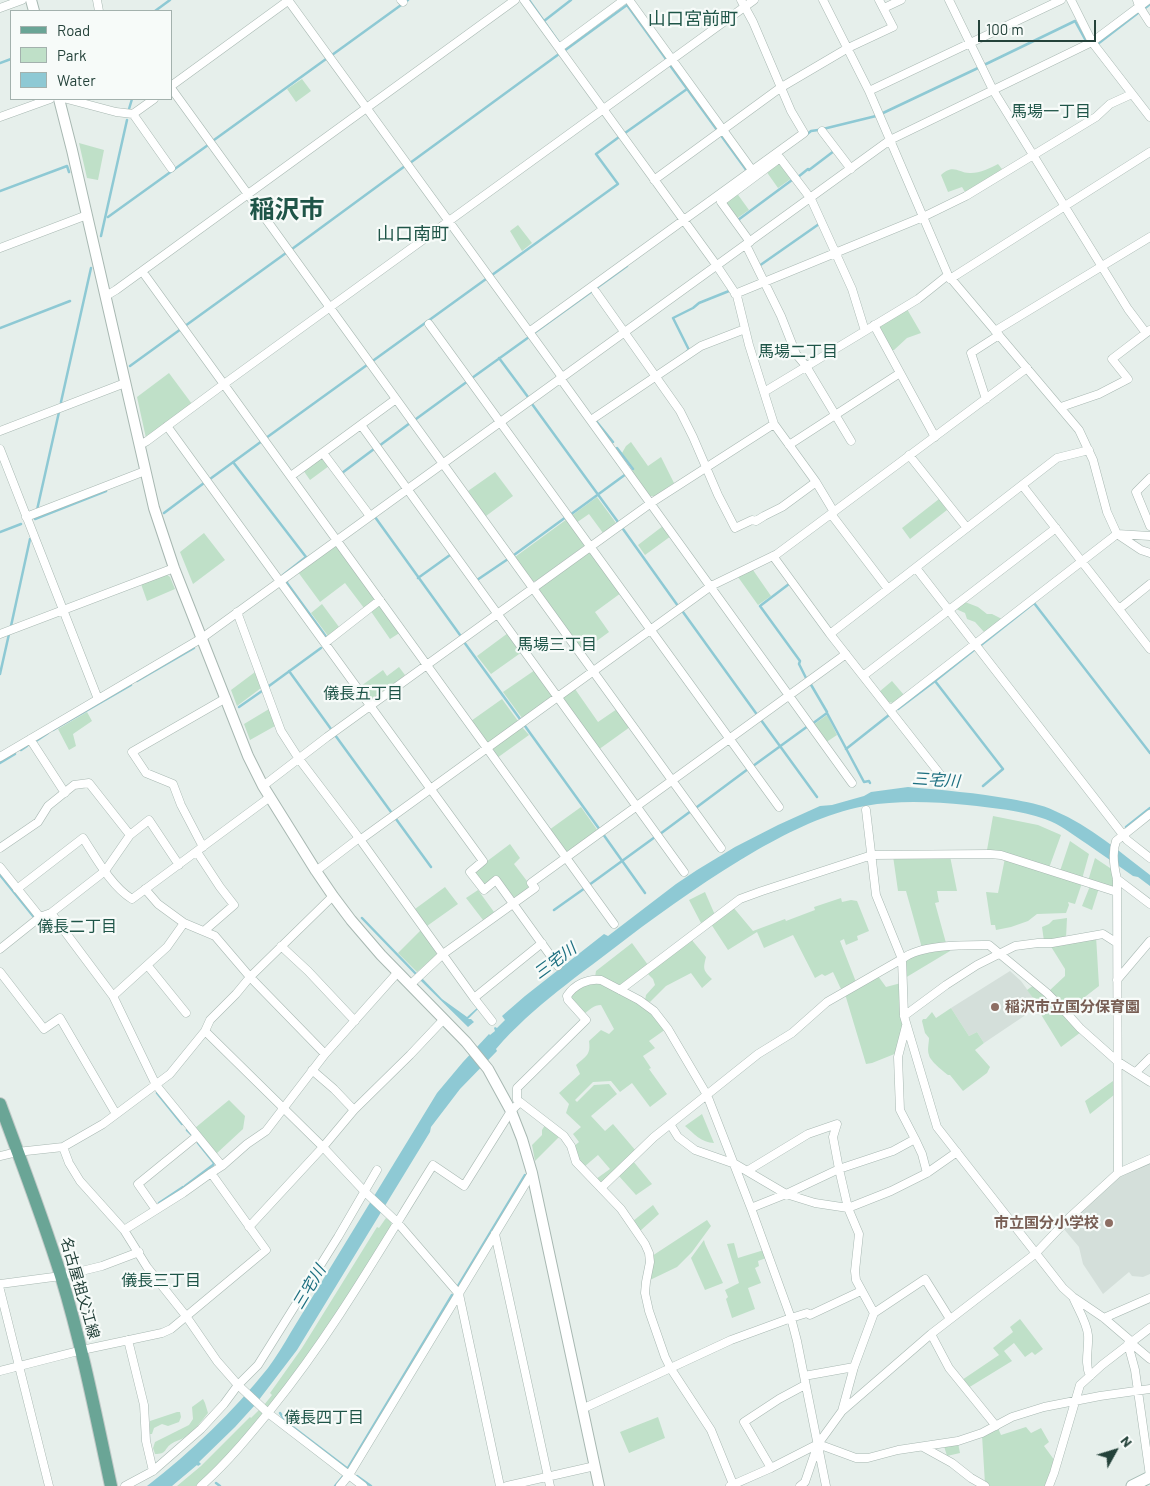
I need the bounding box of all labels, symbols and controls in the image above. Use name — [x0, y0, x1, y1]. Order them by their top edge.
district label: 山口宮前町 — [648, 8, 738, 30]
legend — [10, 10, 172, 100]
scale bar — [980, 10, 1098, 42]
text: 100 m — [986, 20, 1024, 38]
text: Road — [57, 21, 90, 39]
text: Park — [57, 46, 86, 64]
text: Water — [57, 71, 96, 89]
district label: 馬場一丁目 — [1011, 102, 1091, 122]
district label: 稲沢市 — [250, 195, 324, 225]
district label: 山口南町 — [377, 223, 449, 245]
district label: 馬場二丁目 — [758, 342, 838, 362]
district label: 馬場三丁目 — [517, 635, 597, 655]
district label: 儀長五丁目 — [323, 684, 403, 704]
water label: 三宅川 — [911, 769, 961, 791]
district label: 儀長二丁目 — [37, 917, 117, 937]
water label: 三宅川 — [530, 939, 580, 983]
place label: 稲沢市立国分保育園 — [1005, 998, 1140, 1016]
marker: 稲沢市立国分保育園 — [989, 1001, 1001, 1013]
place label: 市立国分小学校 — [994, 1214, 1099, 1232]
marker: 市立国分小学校 — [1103, 1217, 1115, 1229]
street label: 名古屋祖父江線 — [57, 1235, 103, 1341]
water label: 三宅川 — [288, 1261, 330, 1313]
district label: 儀長三丁目 — [121, 1271, 201, 1291]
district label: 儀長四丁目 — [284, 1408, 364, 1428]
north arrow — [1090, 1426, 1140, 1476]
text: N — [1118, 1432, 1137, 1450]

